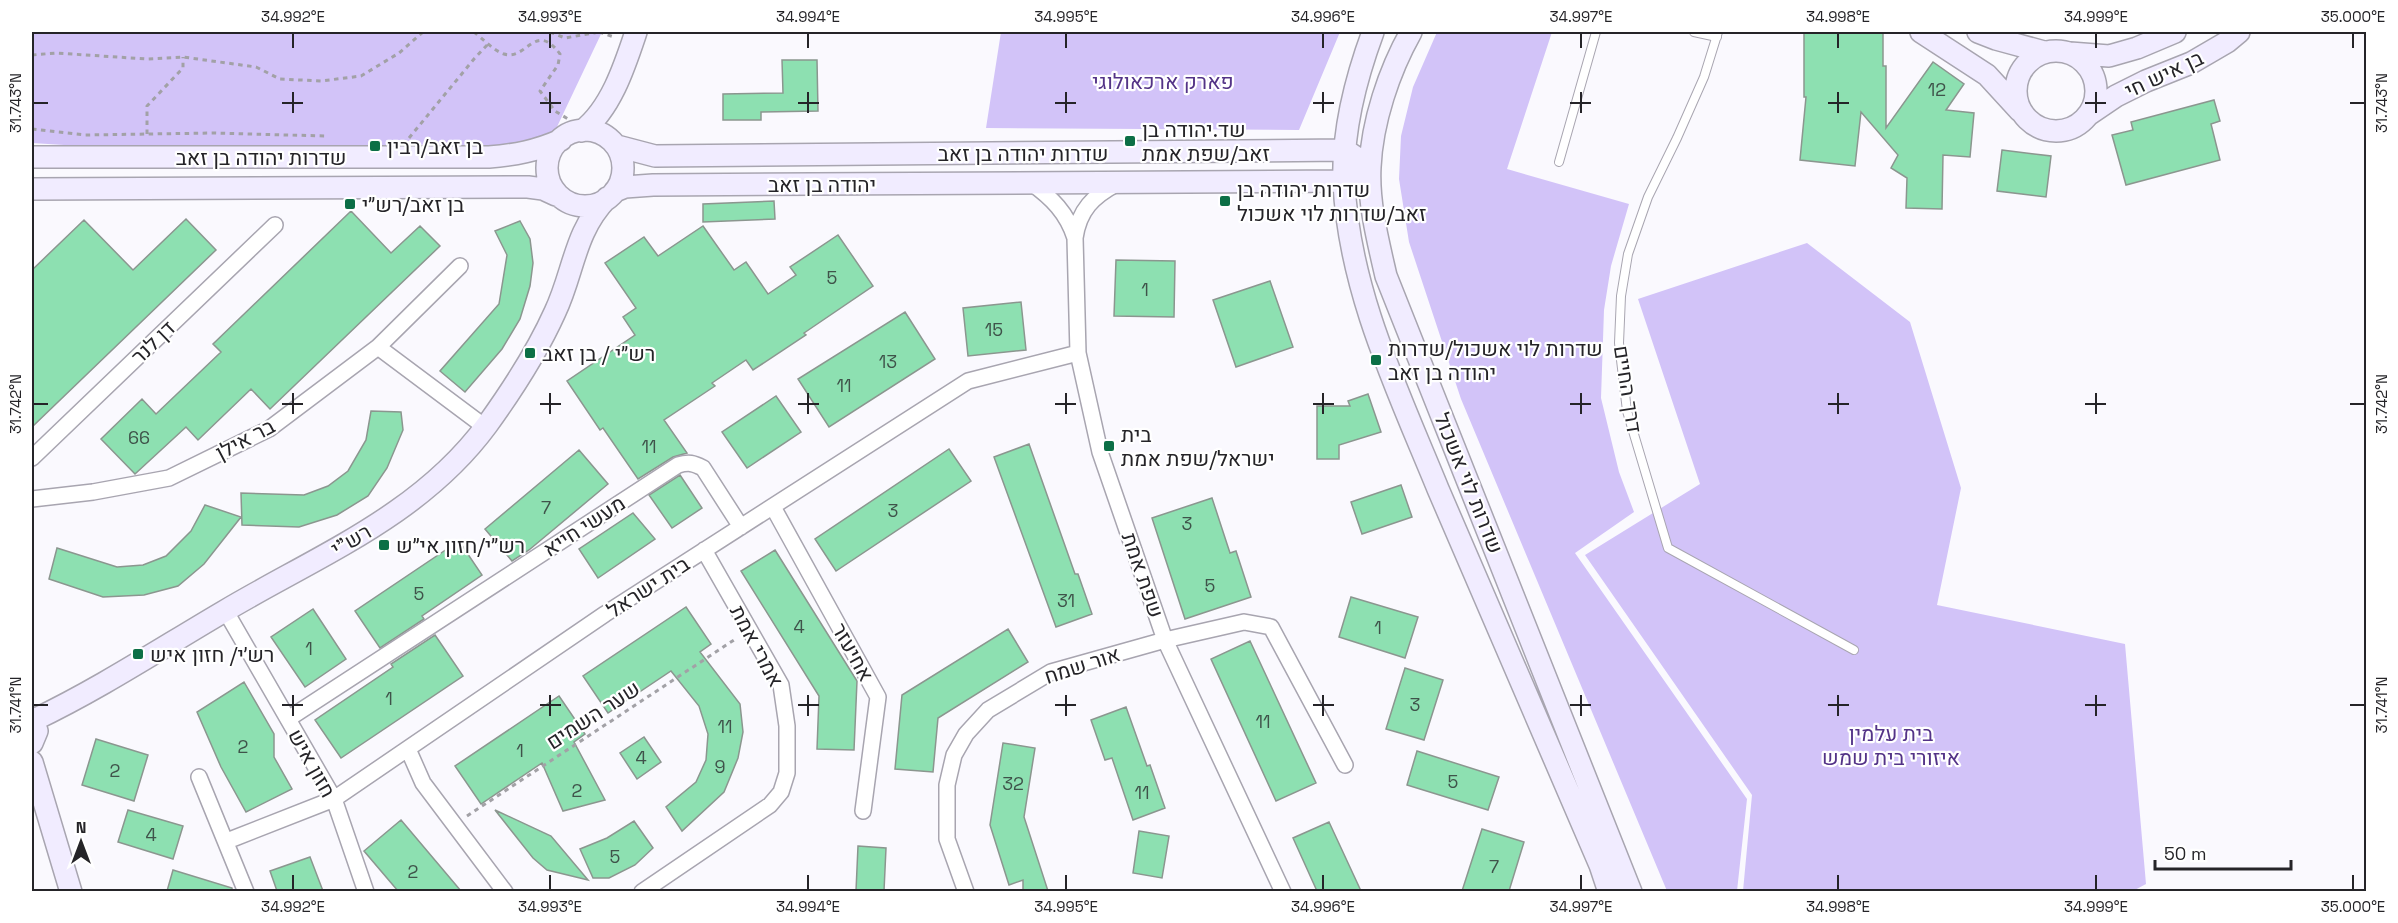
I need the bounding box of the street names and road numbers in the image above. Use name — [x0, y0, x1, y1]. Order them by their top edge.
street label: בן איש חי — [2120, 44, 2208, 104]
street label: שדרות יהודה בן זאב — [938, 140, 1108, 167]
street label: שדרות יהודה בן זאב — [176, 144, 346, 171]
street label: יהודה בן זאב — [768, 171, 876, 198]
street label: דן לנר — [125, 315, 181, 369]
street label: דרך החיים — [1608, 343, 1648, 435]
street label: שדרות לוי אשכול — [1428, 409, 1510, 557]
street label: בר אילן — [211, 412, 279, 466]
street label: מעשי חייא — [538, 489, 630, 563]
street label: רש"י — [326, 518, 376, 562]
street label: שפת אמת — [1116, 529, 1170, 621]
street label: בית ישראל — [601, 550, 695, 624]
street label: אמרי אמת — [724, 600, 790, 692]
street label: אחיעזר — [826, 618, 880, 686]
street label: אור שמח — [1041, 640, 1123, 690]
street label: שער השמים — [541, 675, 645, 755]
street label: חזון איש — [282, 724, 342, 802]

